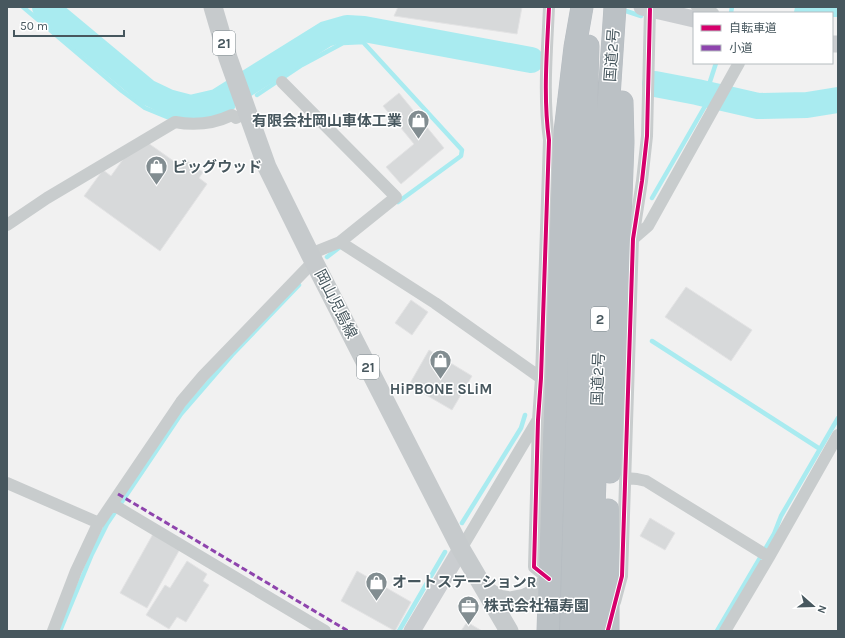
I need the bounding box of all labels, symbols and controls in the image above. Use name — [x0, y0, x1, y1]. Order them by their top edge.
scale bar — [14, 12, 124, 38]
legend — [693, 12, 833, 64]
text: 50 m — [20, 19, 48, 33]
text: 自転車道 — [729, 21, 777, 35]
street label: 国道2号 — [601, 28, 623, 82]
road number: 21 — [213, 31, 235, 55]
text: 小道 — [729, 41, 753, 55]
shop icon: 有限会社岡山車体工業 — [405, 108, 431, 141]
place label: 有限会社岡山車体工業 — [252, 112, 402, 130]
shop icon: ビッグウッド — [143, 154, 169, 187]
place label: ビッグウッド — [172, 158, 262, 176]
street label: 岡山児島線 — [311, 266, 361, 342]
road number: 2 — [591, 307, 609, 331]
shop icon: HiPBONE SLiM — [428, 347, 454, 380]
street label: 国道2号 — [588, 352, 608, 406]
road number: 21 — [357, 355, 379, 379]
place label: HiPBONE SLiM — [390, 380, 492, 398]
shop icon: オートステーションR — [363, 569, 389, 602]
place label: オートステーションR — [392, 573, 536, 591]
north arrow — [793, 586, 833, 626]
office icon: 株式会社福寿園 — [456, 593, 482, 626]
place label: 株式会社福寿園 — [484, 597, 589, 615]
text: N — [814, 603, 829, 615]

